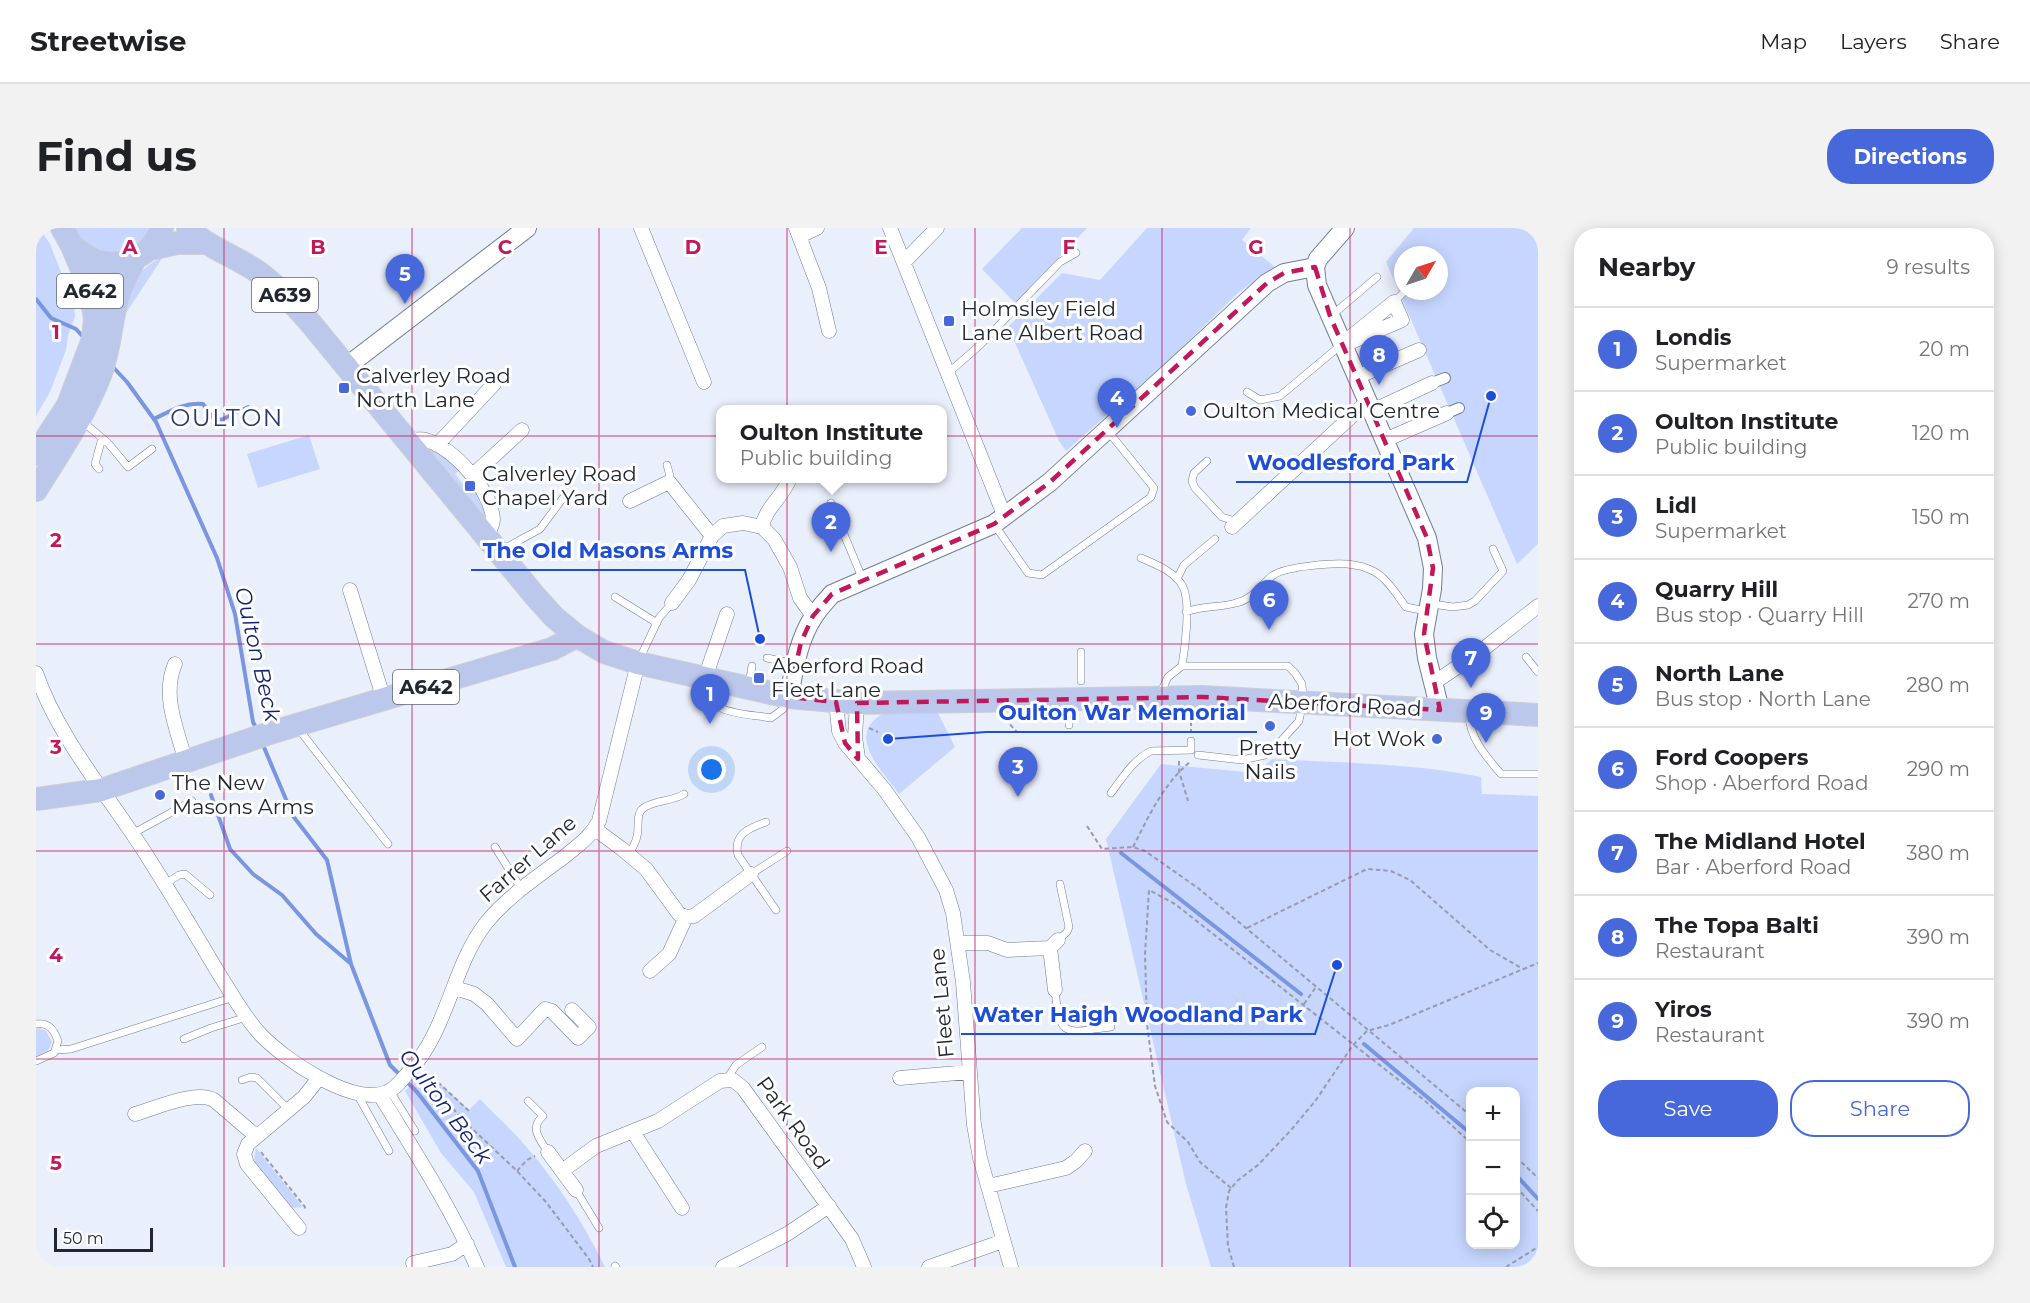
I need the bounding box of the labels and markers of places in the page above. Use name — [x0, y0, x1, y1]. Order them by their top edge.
pin: 5 — [386, 254, 424, 304]
place label: Holmsley Field Lane Albert Road — [961, 296, 1143, 345]
marker: Holmsley Field Lane Albert Road — [942, 314, 956, 328]
pin: 8 — [1360, 336, 1398, 385]
place label: Calverley Road North Lane — [356, 363, 511, 412]
pin: 4 — [1098, 378, 1136, 428]
marker: Calverley Road North Lane — [337, 381, 351, 395]
place label: Oulton Medical Centre — [1203, 398, 1440, 423]
marker: Oulton Medical Centre — [1184, 404, 1198, 418]
callout: Woodlesford Park — [1236, 442, 1467, 482]
place label: Calverley Road Chapel Yard — [482, 461, 637, 510]
marker: Calverley Road Chapel Yard — [463, 479, 477, 493]
pin: 2 — [812, 502, 850, 552]
callout: The Old Masons Arms — [471, 530, 745, 570]
pin: 6 — [1250, 580, 1288, 630]
pin: 7 — [1452, 638, 1490, 688]
place label: Aberford Road Fleet Lane — [771, 653, 924, 702]
marker: Aberford Road Fleet Lane — [752, 671, 766, 685]
pin: 1 — [690, 674, 730, 724]
callout: Oulton War Memorial — [986, 692, 1257, 732]
pin: 9 — [1466, 694, 1506, 743]
marker: Pretty Nails — [1263, 719, 1277, 733]
place label: Hot Wok — [1333, 726, 1425, 751]
marker: Hot Wok — [1430, 732, 1444, 746]
place label: Pretty Nails — [1239, 735, 1302, 784]
pin: 3 — [998, 748, 1038, 797]
place label: The New Masons Arms — [172, 770, 314, 819]
marker: The New Masons Arms — [153, 788, 167, 802]
callout: Water Haigh Woodland Park — [961, 994, 1315, 1034]

